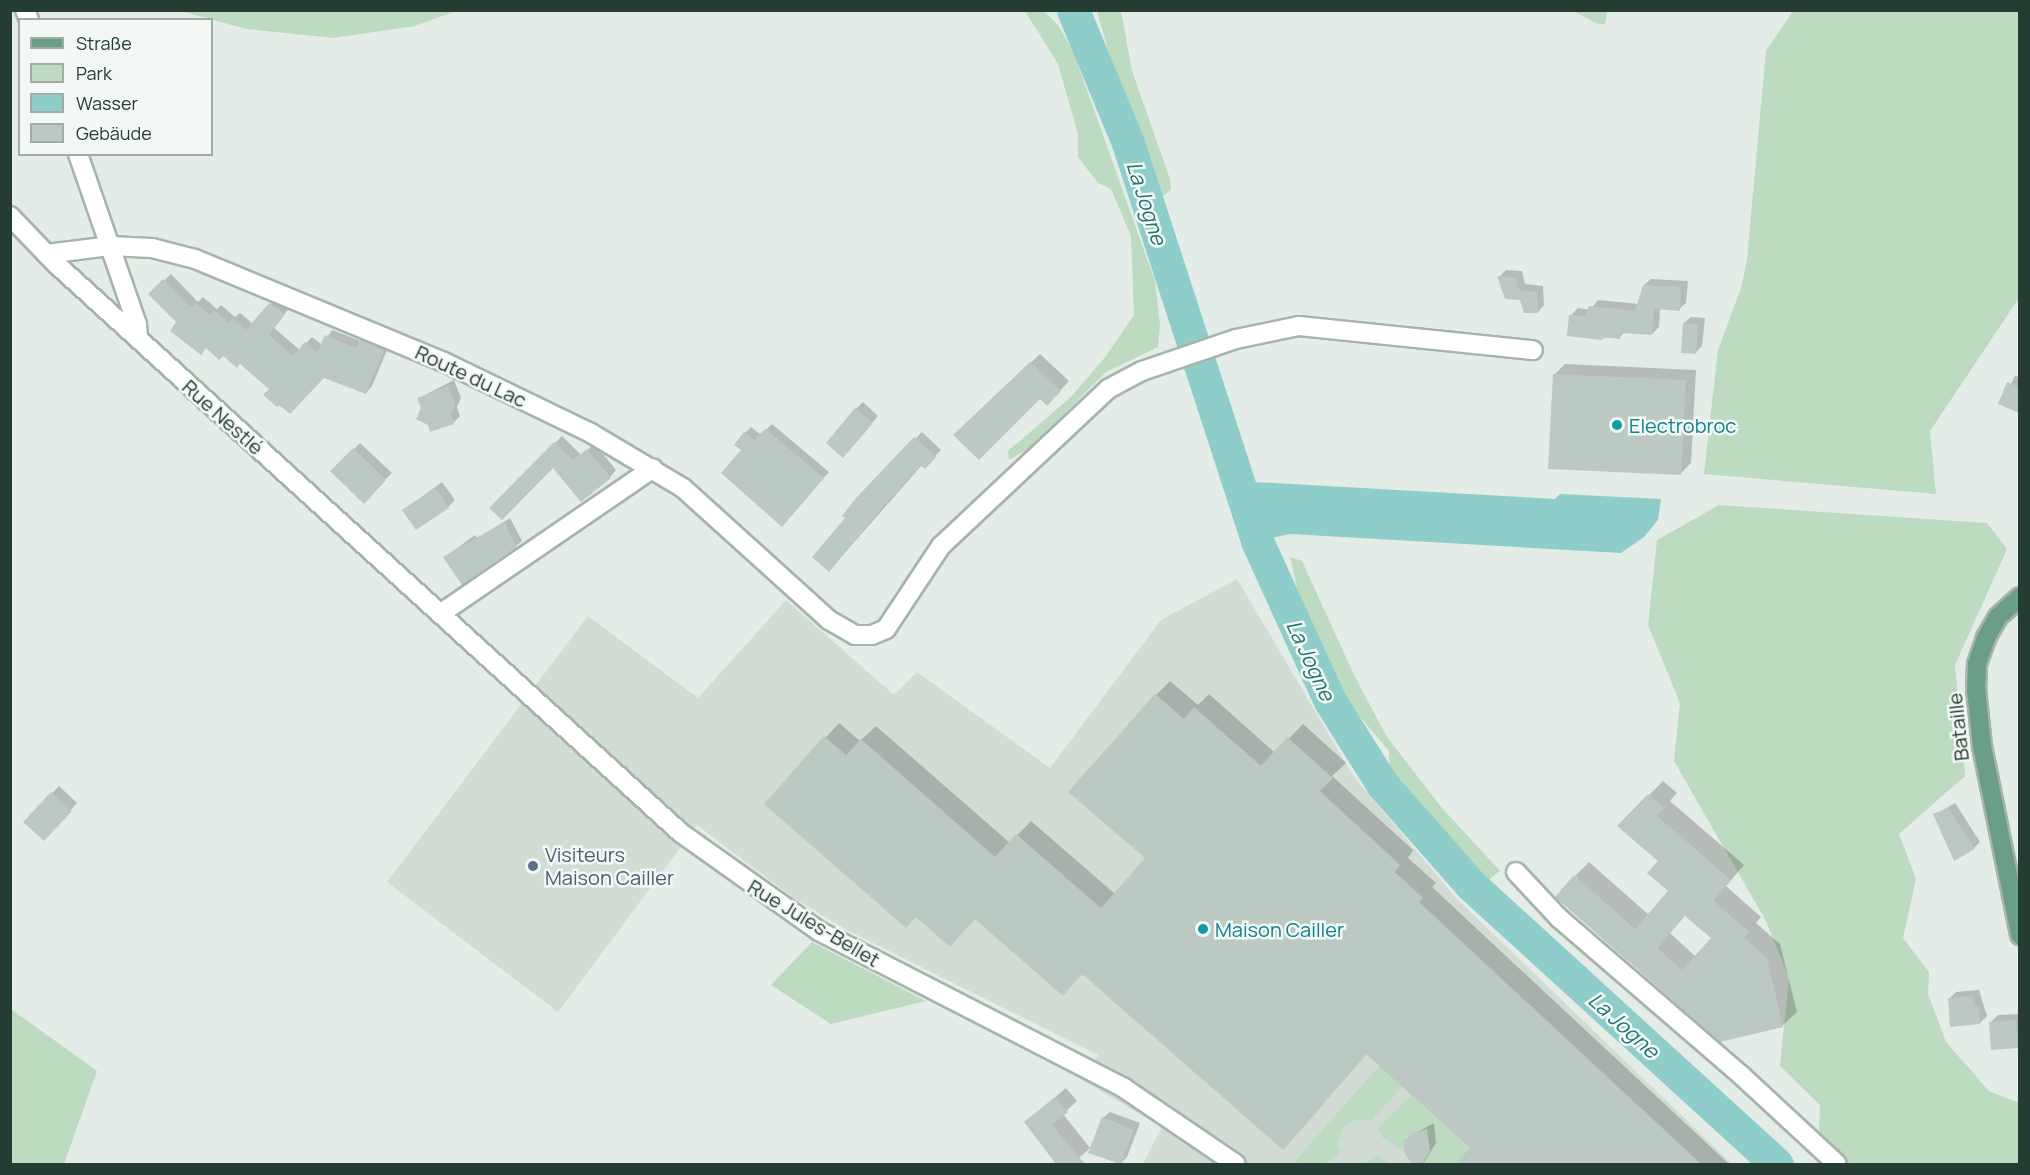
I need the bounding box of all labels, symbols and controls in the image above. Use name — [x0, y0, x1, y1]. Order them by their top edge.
legend — [18, 18, 213, 156]
text: Straße — [76, 31, 132, 55]
text: Park — [76, 61, 112, 85]
text: Wasser — [76, 91, 138, 115]
text: Gebäude — [76, 121, 152, 145]
water label: La Jogne — [1122, 158, 1172, 248]
street label: Route du Lac — [412, 340, 530, 412]
street label: Rue Nestlé — [178, 374, 268, 460]
place label: Electrobroc — [1629, 413, 1736, 437]
marker: Electrobroc — [1610, 418, 1624, 432]
water label: La Jogne — [1281, 616, 1341, 704]
street label: Bataille — [1943, 692, 1973, 762]
place label: Visiteurs Maison Cailler — [545, 843, 674, 890]
marker: Visiteurs Maison Cailler — [526, 859, 540, 873]
street label: Rue Jules-Bellet — [744, 874, 884, 972]
place label: Maison Cailler — [1215, 917, 1344, 941]
marker: Maison Cailler — [1196, 922, 1210, 936]
water label: La Jogne — [1584, 987, 1664, 1063]

